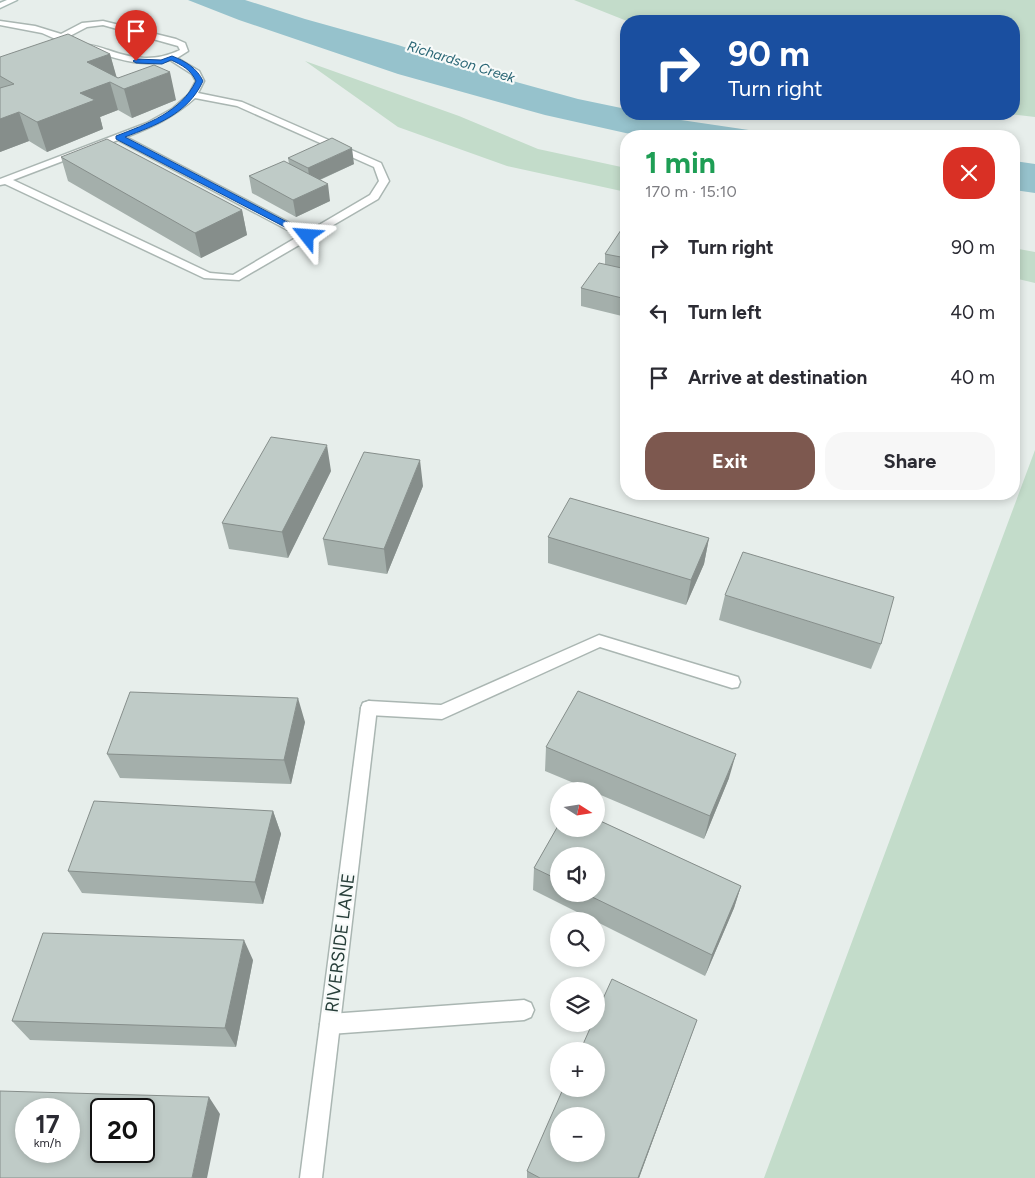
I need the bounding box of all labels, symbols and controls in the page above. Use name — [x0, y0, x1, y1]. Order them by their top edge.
pin — [115, 10, 157, 61]
icon: arrive — [122, 17, 150, 45]
text: 90 m — [728, 33, 810, 75]
icon: right — [645, 35, 710, 100]
water label: Richardson Creek — [405, 38, 518, 87]
text: Turn right — [728, 75, 823, 102]
text: 1 min — [645, 144, 716, 181]
button: close — [943, 147, 995, 199]
text: 170 m · 15:10 — [645, 182, 737, 201]
position arrow — [280, 209, 332, 261]
icon: right — [645, 234, 673, 262]
text: Turn right — [688, 236, 774, 259]
text: 90 m — [951, 236, 995, 259]
icon: left — [645, 299, 673, 327]
text: Turn left — [688, 301, 762, 324]
text: 40 m — [950, 301, 995, 324]
icon: arrive — [645, 364, 673, 392]
text: Arrive at destination — [688, 366, 867, 389]
text: 40 m — [950, 366, 995, 389]
button: Exit — [645, 432, 815, 490]
button: Share — [825, 432, 995, 490]
north arrow — [550, 782, 605, 838]
map controls — [550, 782, 605, 1162]
button: sound — [550, 847, 605, 902]
street label: RIVERSIDE LANE — [321, 872, 359, 1014]
button: search — [550, 912, 605, 967]
button: layers — [550, 977, 605, 1032]
button: + — [550, 1042, 605, 1097]
speed limit sign: 20 — [90, 1098, 155, 1163]
button: − — [550, 1107, 605, 1162]
text: 17 — [35, 1109, 60, 1139]
text: km/h — [34, 1136, 61, 1150]

